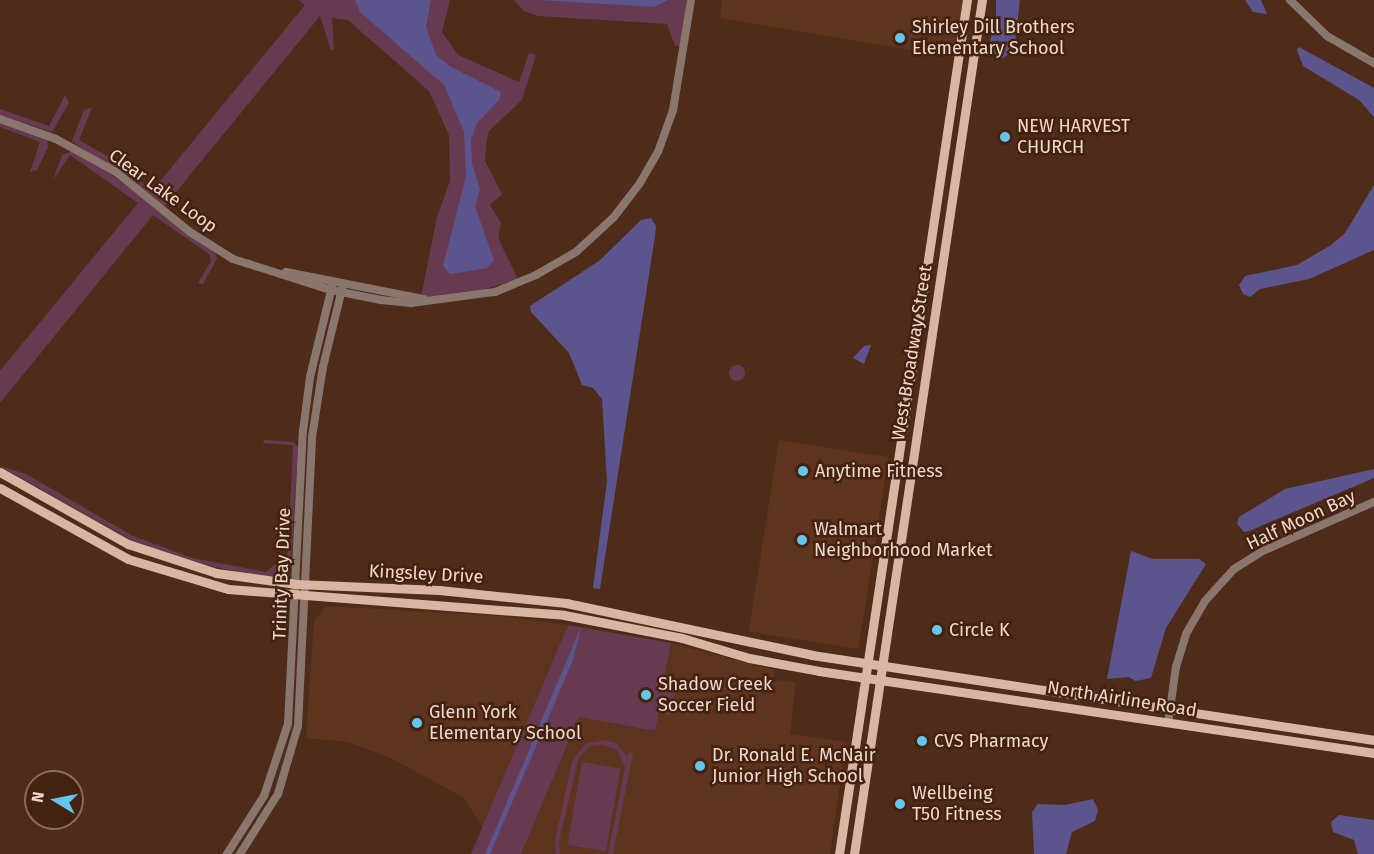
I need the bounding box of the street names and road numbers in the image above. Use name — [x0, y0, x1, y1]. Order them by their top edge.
street label: Clear Lake Loop — [105, 144, 221, 238]
street label: West Broadway Street — [887, 264, 937, 442]
street label: Half Moon Bay — [1243, 485, 1359, 555]
street label: Trinity Bay Drive — [269, 507, 295, 641]
street label: Kingsley Drive — [368, 560, 484, 588]
street label: North Airline Road — [1046, 677, 1198, 721]

